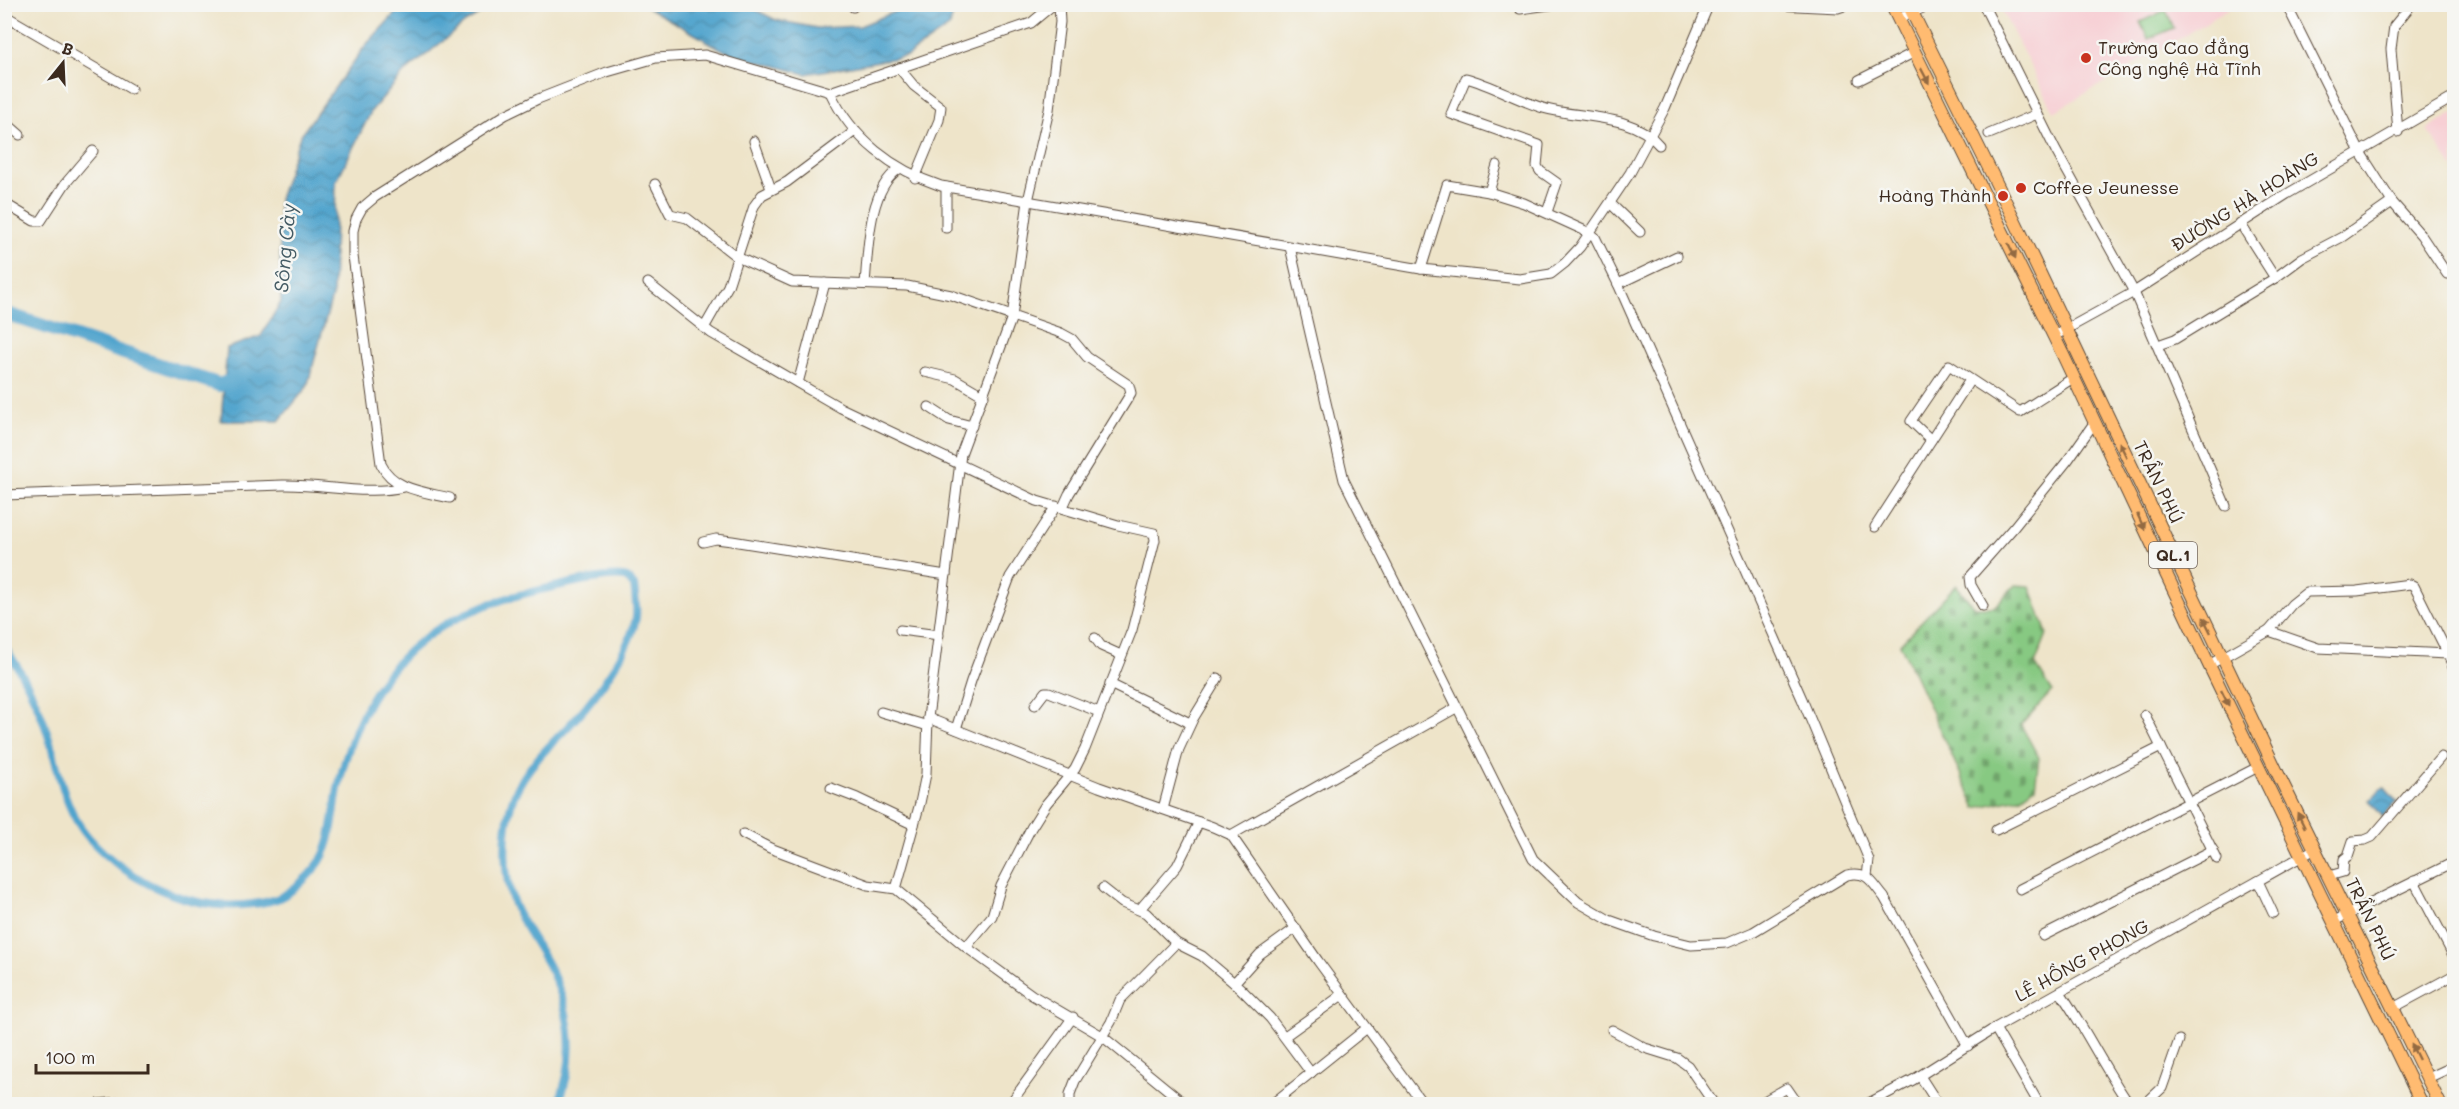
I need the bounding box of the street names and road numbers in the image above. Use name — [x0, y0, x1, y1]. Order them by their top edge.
street label: ĐƯỜNG HÀ HOÀNG — [2166, 146, 2323, 256]
street label: TRẦN PHÚ — [2129, 436, 2189, 527]
road number: QL.1 — [2149, 542, 2197, 568]
street label: TRẦN PHÚ — [2341, 873, 2401, 964]
street label: LÊ HỒNG PHONG — [2010, 913, 2153, 1007]

